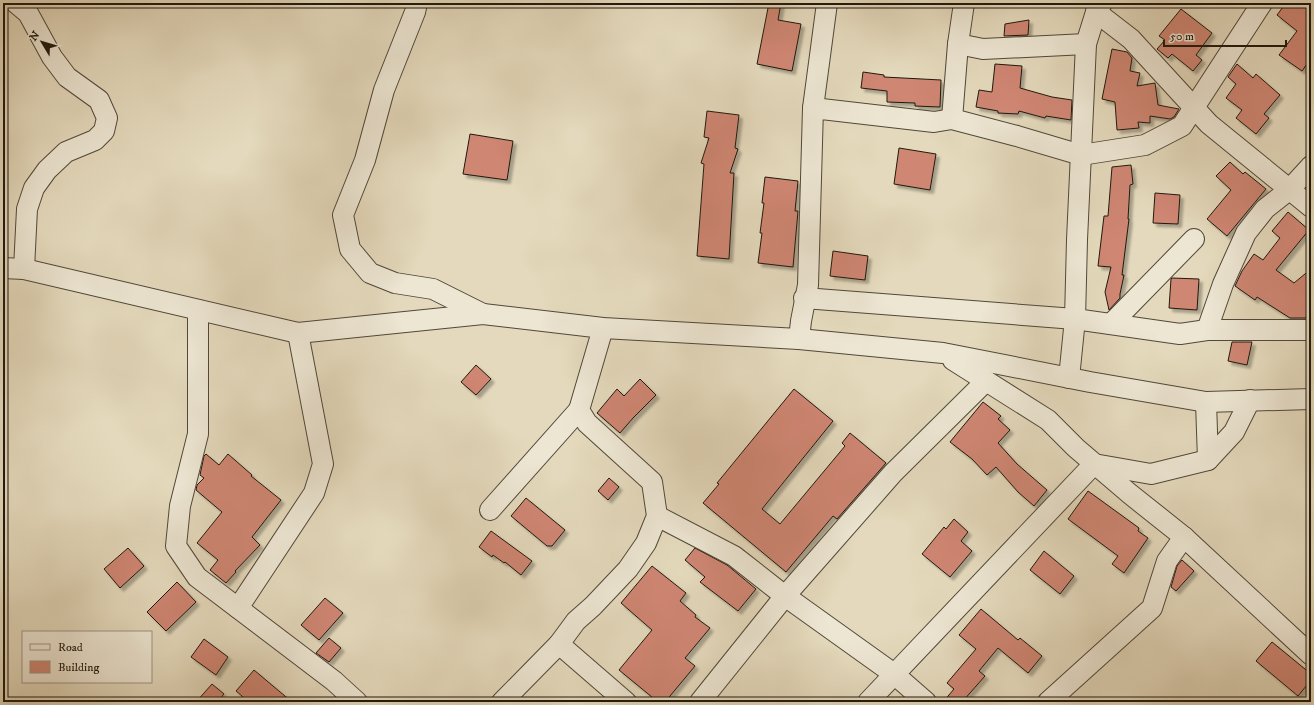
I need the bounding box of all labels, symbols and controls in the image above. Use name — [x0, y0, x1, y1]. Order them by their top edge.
north arrow — [22, 22, 62, 62]
scale bar — [1164, 22, 1286, 48]
text: N — [27, 29, 43, 44]
text: 50 m — [1170, 29, 1194, 44]
legend — [22, 631, 152, 683]
text: Road — [58, 640, 83, 655]
text: Building — [58, 660, 99, 675]

